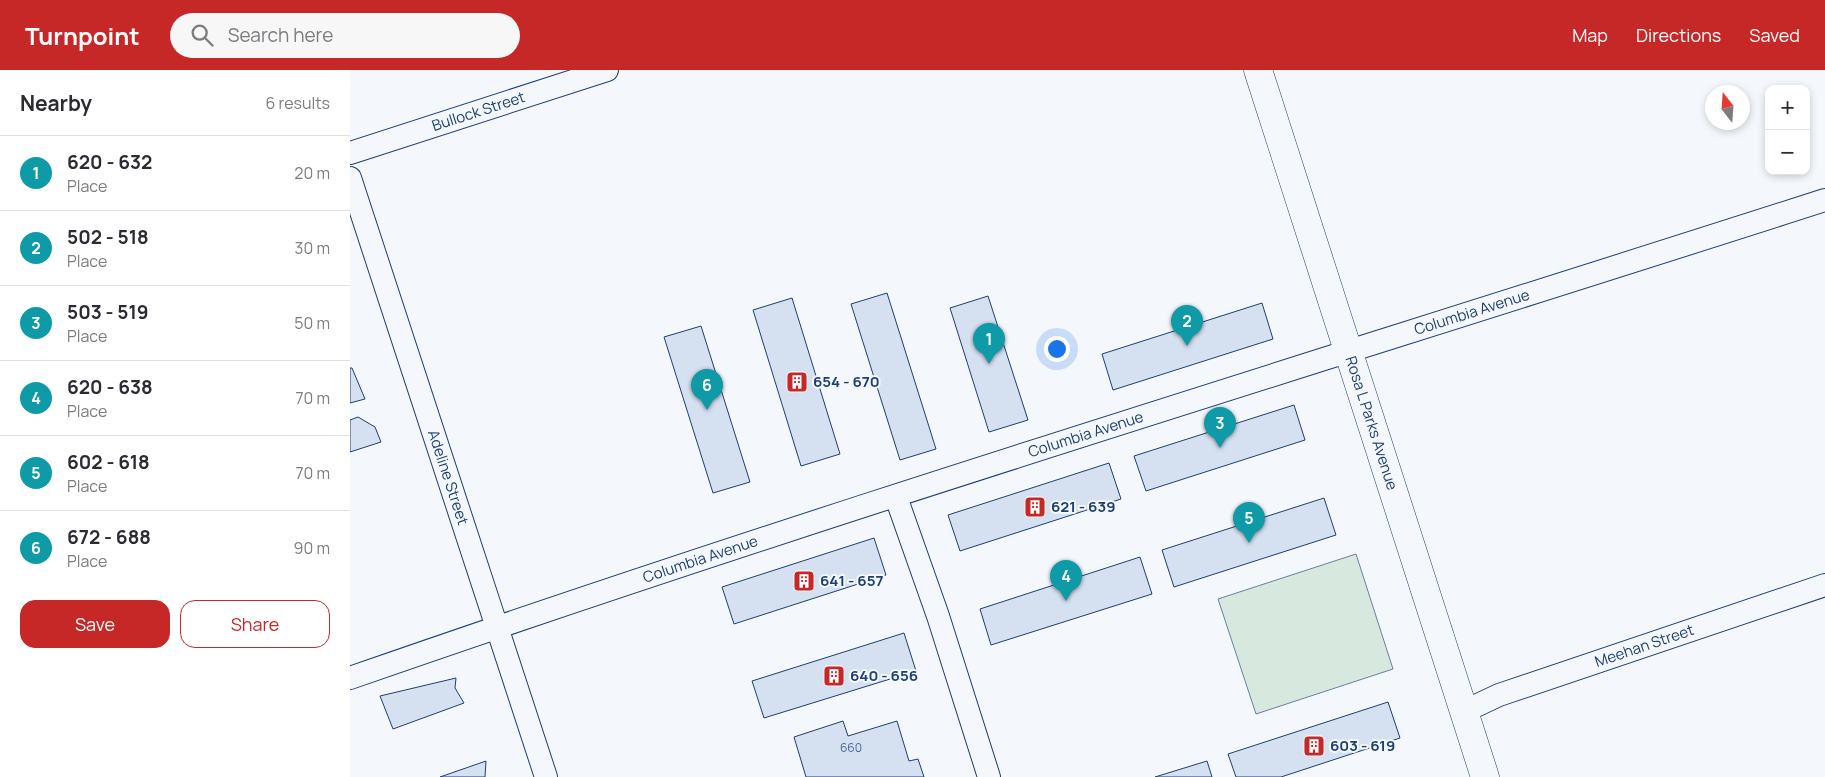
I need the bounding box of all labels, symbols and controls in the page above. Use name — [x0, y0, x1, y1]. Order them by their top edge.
search box — [170, 13, 520, 58]
text: Turnpoint — [25, 19, 140, 52]
icon: search — [188, 21, 216, 49]
text: Search here — [228, 22, 333, 48]
text: Map — [1572, 23, 1608, 47]
text: Directions — [1636, 23, 1721, 47]
text: Saved — [1749, 23, 1800, 47]
north arrow — [1705, 85, 1750, 130]
map controls — [1765, 85, 1810, 175]
button: + — [1765, 85, 1810, 130]
street label: Bullock Street — [429, 86, 528, 136]
text: Nearby — [20, 89, 92, 117]
text: 6 results — [265, 92, 330, 114]
button: − — [1765, 130, 1810, 175]
text: 620 - 632 — [67, 149, 152, 175]
text: 1 — [32, 162, 40, 184]
text: 20 m — [294, 162, 330, 184]
text: Place — [67, 175, 107, 197]
text: 502 - 518 — [67, 224, 149, 250]
text: 2 — [31, 237, 41, 259]
text: 30 m — [295, 237, 330, 259]
text: Place — [67, 250, 107, 272]
street label: Columbia Avenue — [1411, 284, 1532, 340]
text: 503 - 519 — [67, 299, 149, 325]
pin: 2 — [1171, 305, 1203, 346]
text: 3 — [31, 312, 41, 334]
text: 50 m — [294, 312, 330, 334]
pin: 1 — [973, 323, 1005, 364]
text: Place — [67, 325, 107, 347]
your location — [1044, 336, 1070, 362]
street label: Rosa L Parks Avenue — [1341, 353, 1403, 493]
pin: 6 — [691, 369, 723, 410]
building icon: 654 - 670 — [785, 370, 809, 394]
place label: 654 - 670 — [813, 371, 880, 392]
text: 620 - 638 — [67, 374, 153, 400]
text: 4 — [31, 387, 41, 409]
text: 70 m — [295, 387, 330, 409]
text: Place — [67, 400, 107, 422]
street label: Columbia Avenue — [1025, 406, 1146, 462]
pin: 3 — [1204, 407, 1236, 448]
street label: Adeline Street — [423, 427, 474, 528]
text: 602 - 618 — [67, 449, 150, 475]
text: 5 — [31, 462, 41, 484]
text: 70 m — [295, 462, 330, 484]
text: Place — [67, 475, 107, 497]
building icon: 621 - 639 — [1023, 495, 1047, 519]
place label: 621 - 639 — [1051, 496, 1116, 517]
pin: 5 — [1233, 502, 1265, 543]
text: 672 - 688 — [67, 524, 151, 550]
street label: Columbia Avenue — [640, 530, 761, 588]
text: 6 — [31, 537, 41, 559]
text: 90 m — [294, 537, 330, 559]
text: Place — [67, 550, 107, 572]
pin: 4 — [1050, 560, 1082, 601]
building icon: 641 - 657 — [792, 569, 816, 593]
place label: 641 - 657 — [820, 570, 883, 591]
button: Save — [20, 600, 170, 648]
button: Share — [180, 600, 330, 648]
street label: Meehan Street — [1592, 619, 1697, 672]
building icon: 640 - 656 — [822, 664, 846, 688]
place label: 640 - 656 — [850, 665, 918, 686]
building icon: 603 - 619 — [1302, 734, 1326, 758]
place label: 603 - 619 — [1330, 735, 1395, 756]
house number: 660 — [840, 739, 862, 756]

